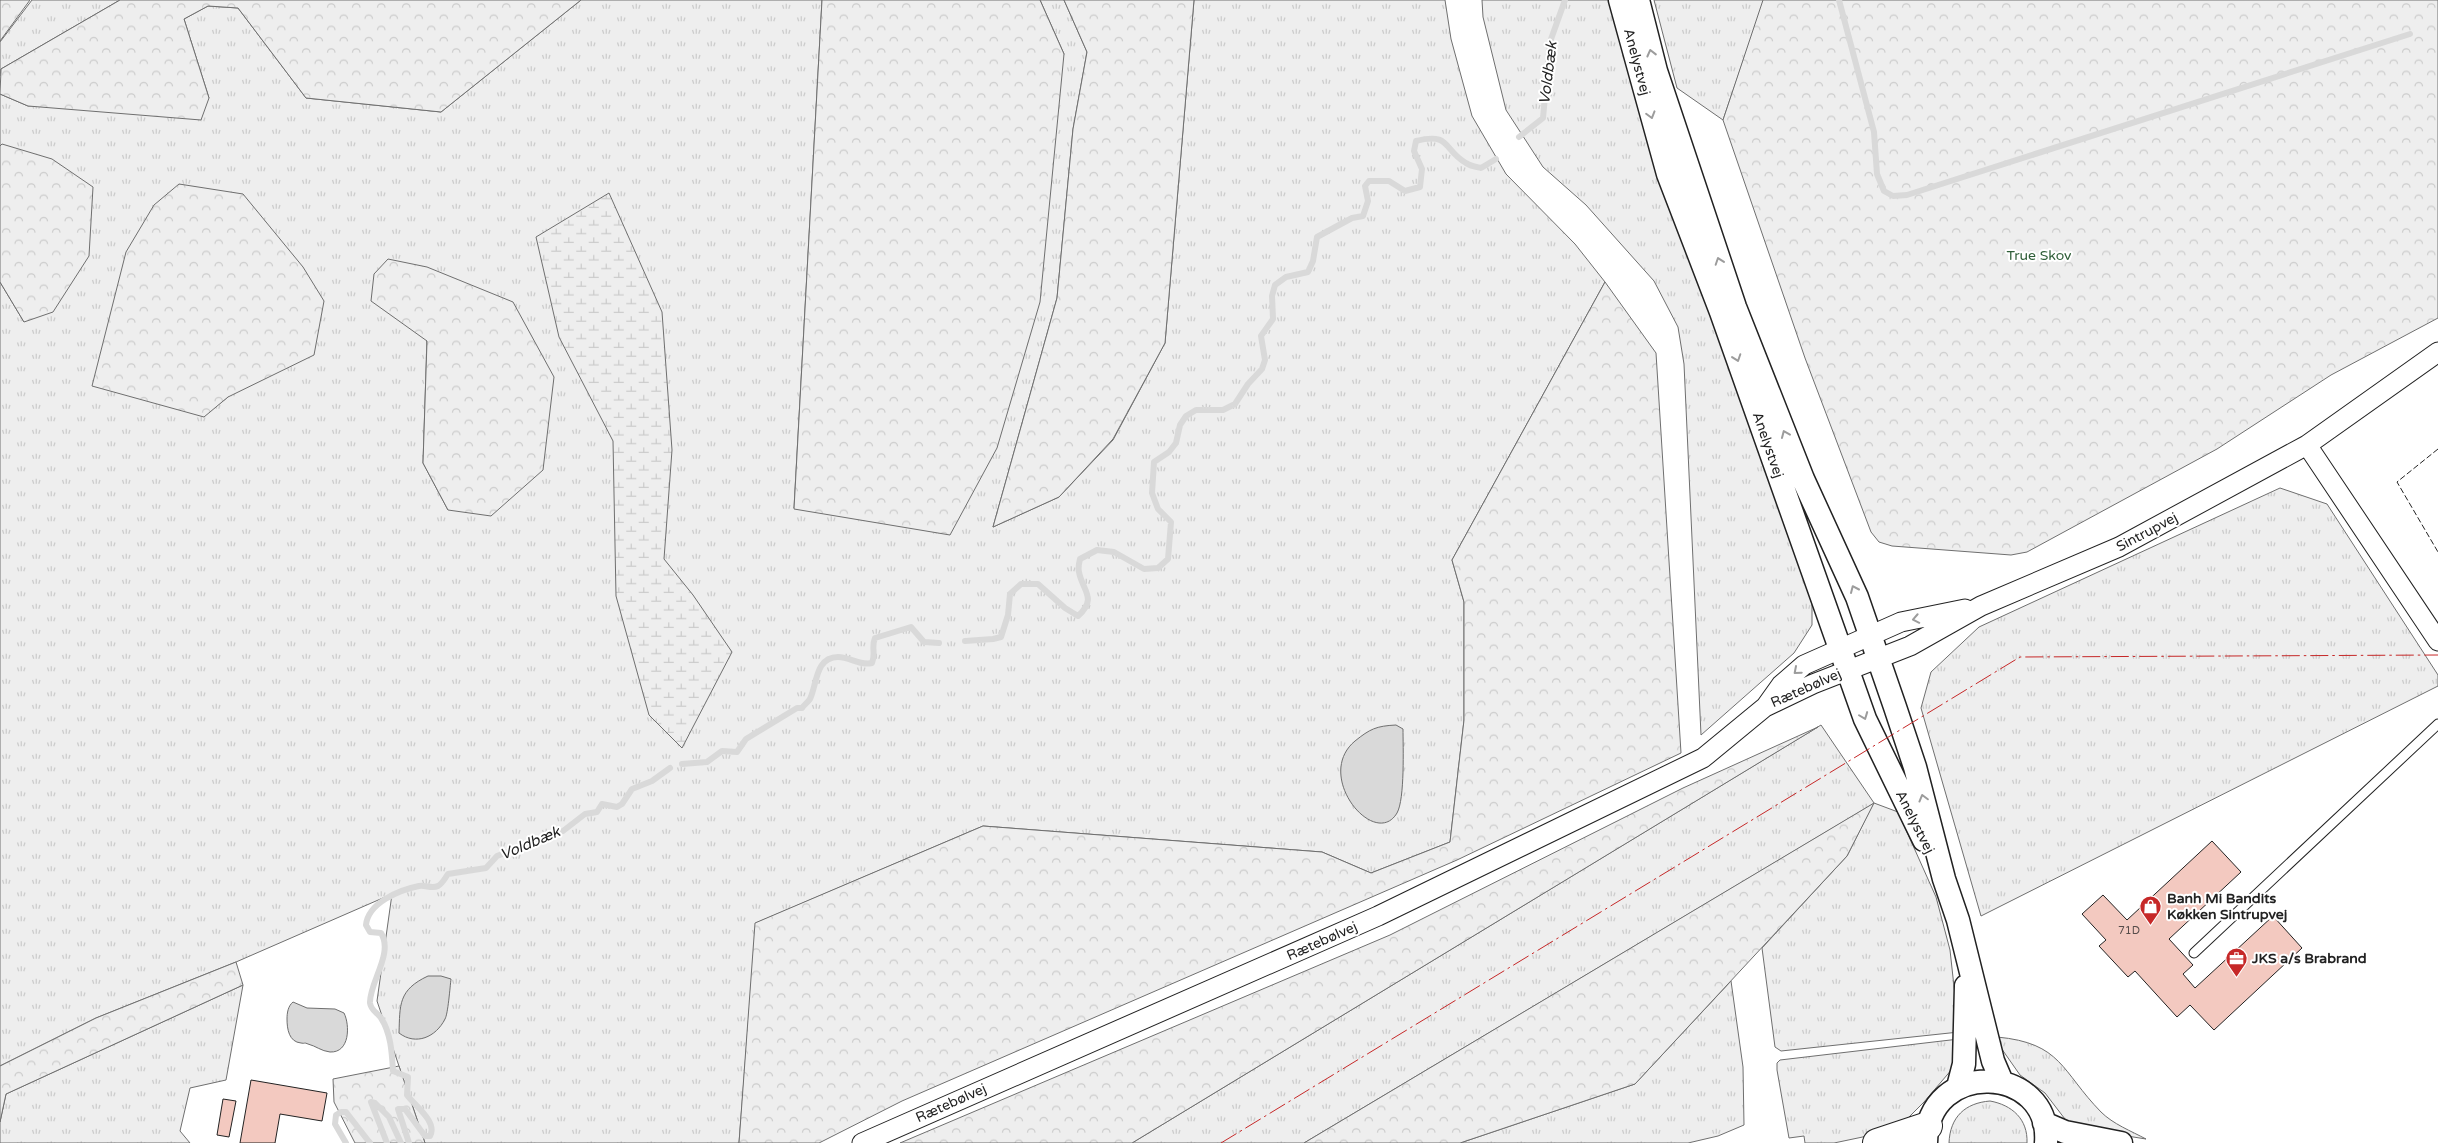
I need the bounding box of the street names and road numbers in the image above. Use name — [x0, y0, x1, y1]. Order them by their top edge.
street label: Anelystvej — [1620, 27, 1654, 97]
street label: Anelystvej — [1749, 410, 1787, 480]
street label: Sintrupvej — [2113, 509, 2181, 555]
street label: Rætebølvej — [1768, 665, 1844, 711]
street label: Anelystvej — [1892, 788, 1938, 856]
street label: Rætebølvej — [1284, 918, 1360, 964]
street label: Rætebølvej — [913, 1080, 989, 1126]

